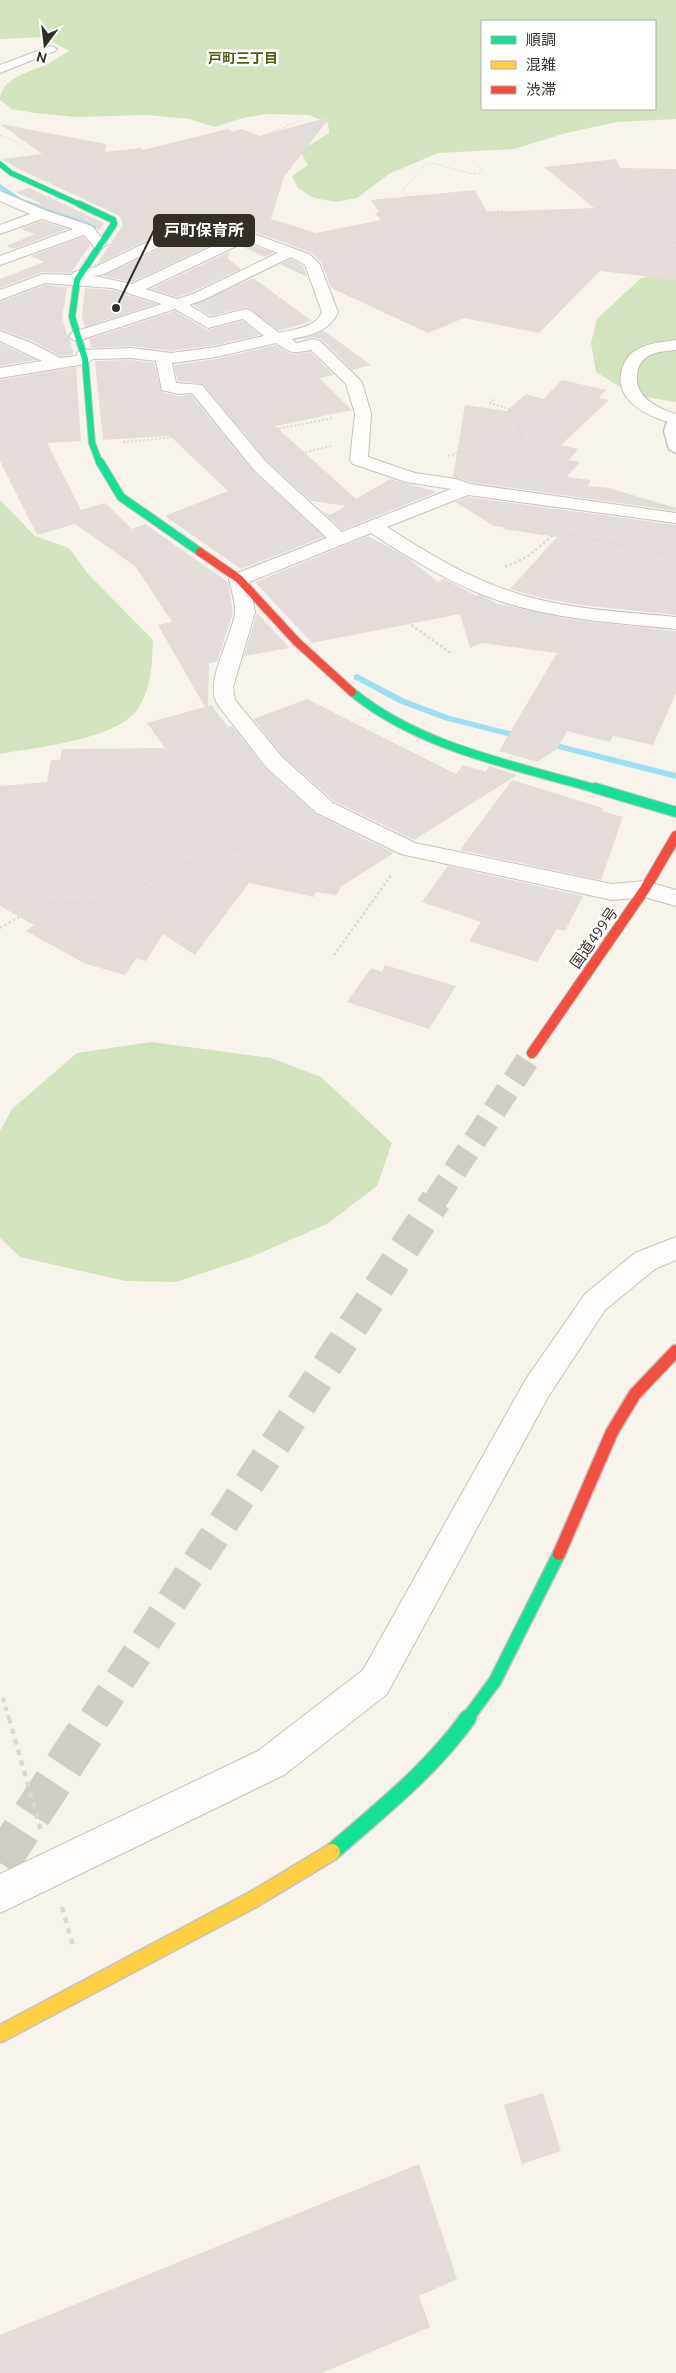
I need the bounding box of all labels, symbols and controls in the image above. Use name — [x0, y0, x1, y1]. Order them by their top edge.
north arrow — [20, 20, 70, 70]
legend — [481, 20, 656, 110]
text: 順調 — [526, 31, 556, 48]
text: N — [35, 48, 49, 67]
district label: 戸町三丁目 — [208, 50, 278, 66]
text: 混雑 — [526, 56, 556, 73]
text: 渋滞 — [526, 81, 556, 98]
callout: 戸町保育所 — [154, 215, 254, 246]
text: 戸町保育所 — [164, 221, 244, 239]
street label: 国道499号 — [566, 904, 621, 971]

